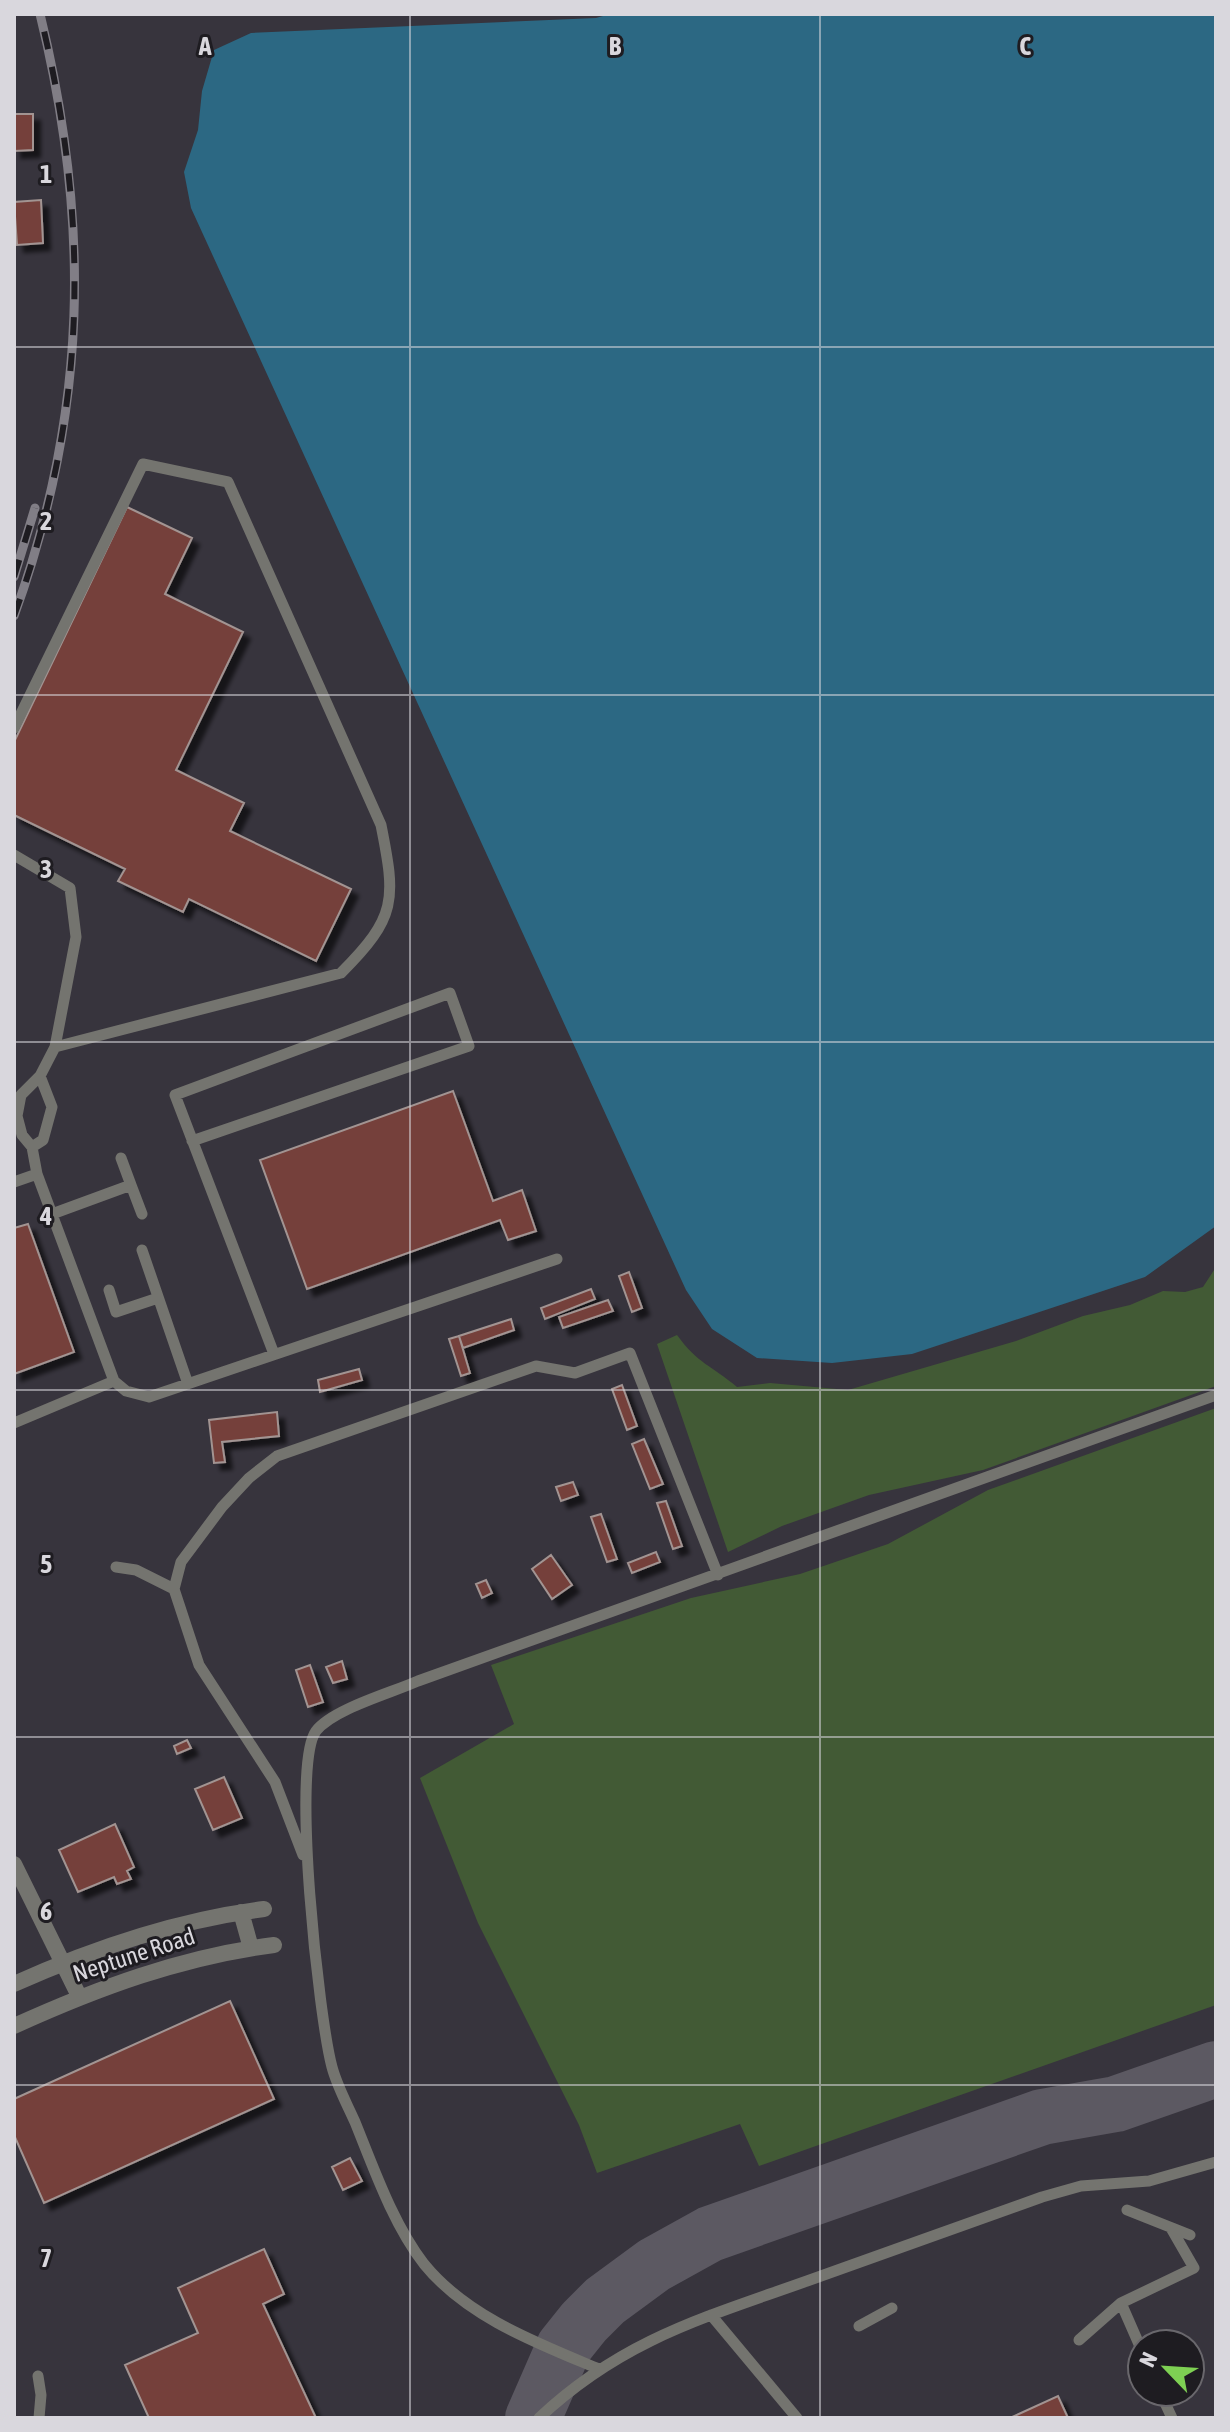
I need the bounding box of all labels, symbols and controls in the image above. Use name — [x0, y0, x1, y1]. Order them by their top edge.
text: A — [198, 31, 212, 61]
text: B — [609, 31, 622, 61]
text: C — [1019, 31, 1031, 61]
text: 1 — [40, 159, 52, 189]
text: 2 — [40, 506, 52, 536]
text: 3 — [40, 854, 52, 884]
text: 4 — [39, 1201, 52, 1231]
text: 5 — [40, 1549, 52, 1579]
text: 6 — [40, 1896, 52, 1926]
street label: Neptune Road — [69, 1922, 198, 1987]
text: 7 — [40, 2243, 52, 2273]
north arrow — [1126, 2328, 1206, 2408]
text: N — [1133, 2348, 1162, 2371]

